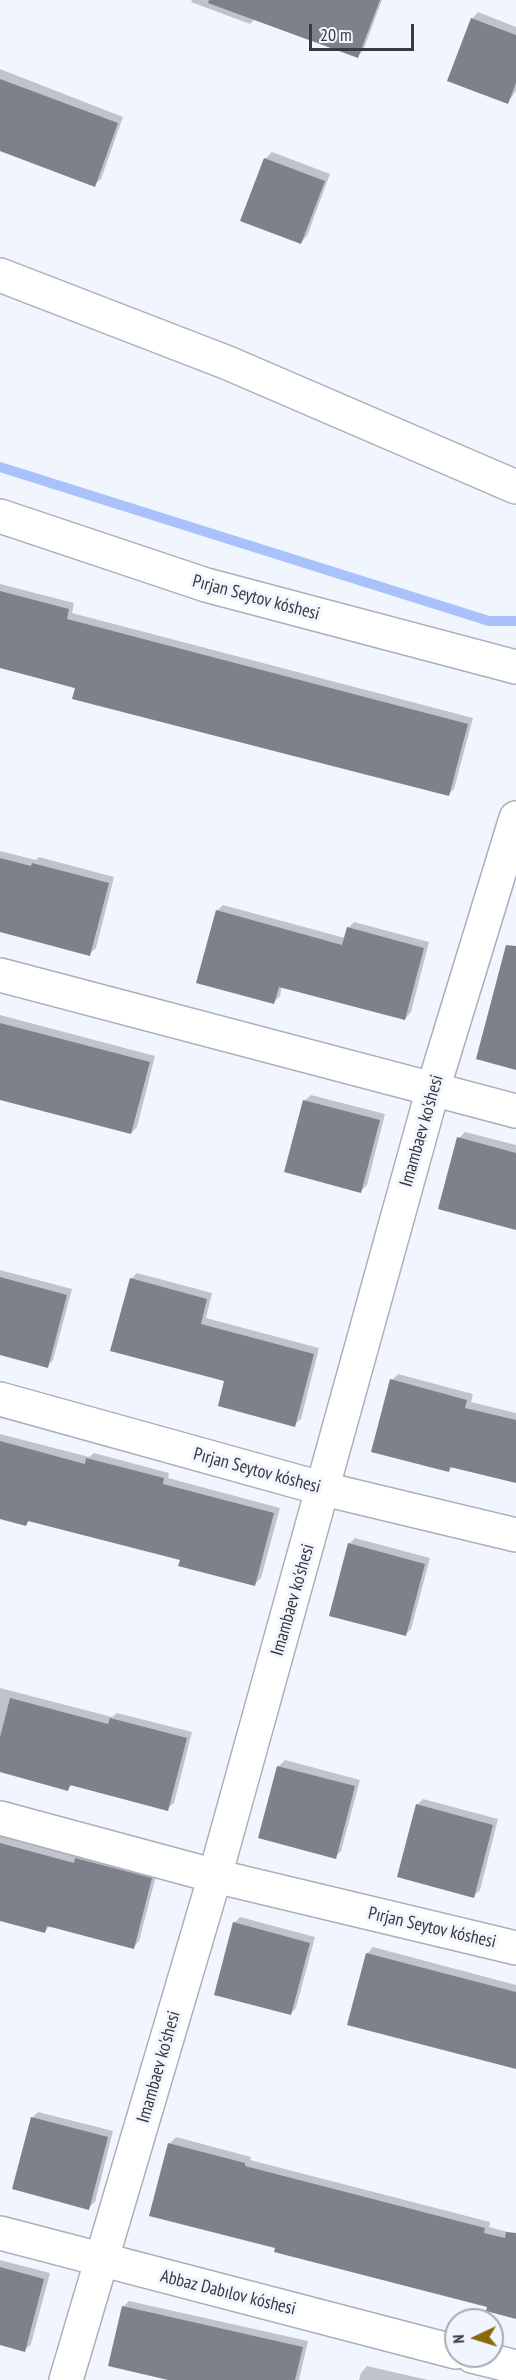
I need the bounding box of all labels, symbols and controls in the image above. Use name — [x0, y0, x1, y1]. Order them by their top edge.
scale bar — [312, 12, 417, 50]
text: 20 m — [320, 23, 352, 46]
street label: Pırjan Seytov kóshesi — [190, 571, 322, 625]
street label: Imambaev ko'shesi — [396, 1073, 448, 1189]
street label: Pırjan Seytov kóshesi — [191, 1444, 323, 1498]
street label: Imambaev ko'shesi — [267, 1542, 319, 1658]
street label: Pırjan Seytov kóshesi — [366, 1903, 498, 1953]
street label: Imambaev ko'shesi — [133, 2009, 185, 2125]
street label: Abbaz Dabılov kóshesi — [158, 2266, 298, 2320]
north arrow — [444, 2308, 504, 2368]
text: N — [448, 2334, 468, 2344]

